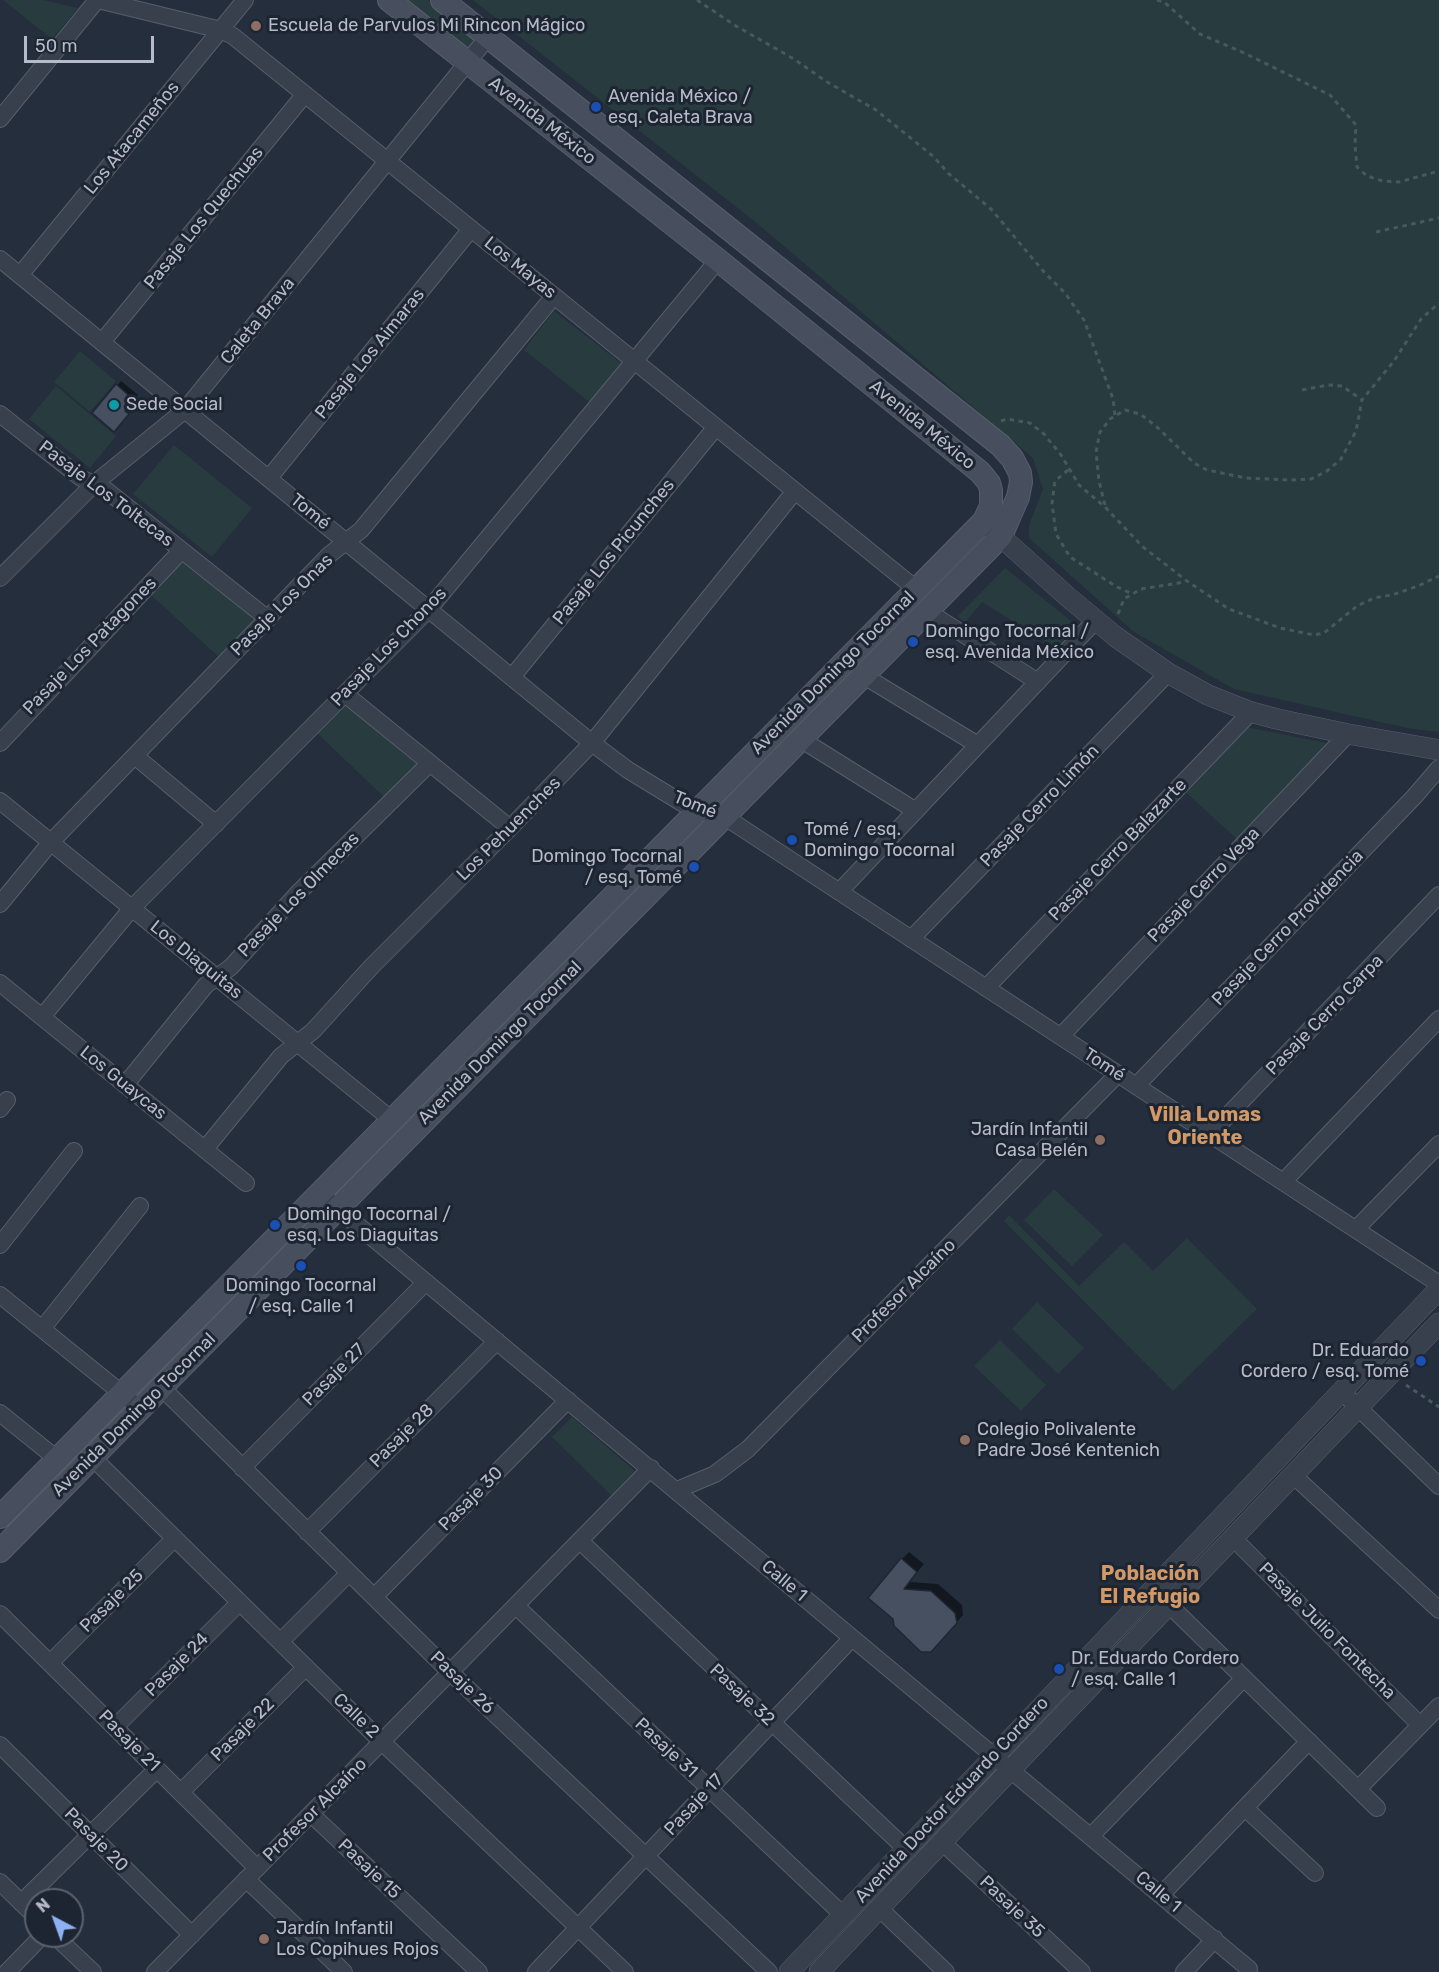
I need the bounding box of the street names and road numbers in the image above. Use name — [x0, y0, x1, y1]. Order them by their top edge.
street label: Avenida México — [484, 72, 600, 170]
street label: Los Atacameños — [80, 77, 184, 199]
street label: Pasaje Los Quechuas — [140, 142, 268, 294]
street label: Los Mayas — [480, 232, 560, 304]
street label: Caleta Brava — [216, 273, 300, 369]
street label: Pasaje Los Aimaras — [311, 284, 429, 424]
street label: Avenida México — [865, 376, 979, 474]
street label: Pasaje Los Toltecas — [34, 436, 178, 552]
street label: Pasaje Los Picunches — [549, 475, 679, 629]
street label: Tomé — [286, 489, 334, 535]
street label: Pasaje Los Onas — [226, 549, 338, 661]
street label: Pasaje Los Patagones — [19, 573, 161, 719]
street label: Pasaje Los Chonos — [327, 583, 451, 711]
street label: Avenida Domingo Tocornal — [747, 587, 919, 759]
street label: Pasaje Cerro Limón — [976, 740, 1104, 872]
street label: Los Pehuenches — [452, 772, 566, 886]
street label: Pasaje Cerro Balazarte — [1044, 774, 1192, 926]
street label: Tomé — [670, 787, 720, 823]
street label: Pasaje Cerro Vega — [1144, 823, 1264, 947]
street label: Pasaje Los Olmecas — [234, 828, 364, 962]
street label: Pasaje Cerro Providencia — [1208, 846, 1368, 1010]
street label: Los Diaguitas — [145, 916, 247, 1004]
street label: Pasaje Cerro Carpa — [1262, 950, 1388, 1080]
street label: Avenida Domingo Tocornal — [414, 957, 586, 1129]
street label: Los Guaycas — [75, 1041, 171, 1125]
street label: Tomé — [1079, 1044, 1129, 1086]
street label: Profesor Alcaíno — [848, 1235, 960, 1347]
street label: Avenida Domingo Tocornal — [48, 1329, 220, 1501]
street label: Pasaje 27 — [298, 1339, 370, 1411]
street label: Pasaje 28 — [365, 1399, 439, 1473]
street label: Pasaje 30 — [434, 1462, 508, 1536]
street label: Calle 1 — [757, 1556, 811, 1606]
street label: Pasaje Julio Fontecha — [1254, 1558, 1400, 1704]
street label: Pasaje 25 — [76, 1565, 148, 1637]
street label: Pasaje 24 — [141, 1629, 213, 1701]
street label: Pasaje 26 — [425, 1647, 499, 1719]
street label: Pasaje 32 — [705, 1659, 779, 1731]
street label: Calle 2 — [328, 1689, 384, 1743]
street label: Avenida Doctor Eduardo Cordero — [851, 1692, 1053, 1908]
street label: Pasaje 22 — [207, 1694, 279, 1766]
street label: Pasaje 21 — [94, 1706, 164, 1776]
street label: Pasaje 31 — [630, 1714, 702, 1782]
street label: Profesor Alcaíno — [259, 1754, 371, 1866]
street label: Pasaje 17 — [660, 1770, 728, 1840]
street label: Pasaje 20 — [59, 1803, 133, 1877]
street label: Pasaje 15 — [333, 1834, 405, 1904]
street label: Calle 1 — [1131, 1867, 1185, 1917]
street label: Pasaje 35 — [975, 1871, 1049, 1943]

